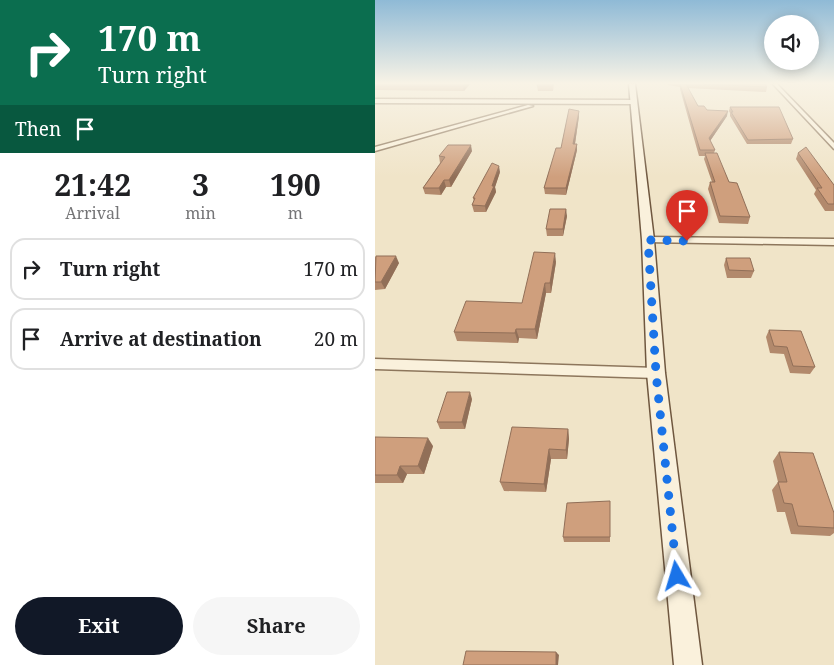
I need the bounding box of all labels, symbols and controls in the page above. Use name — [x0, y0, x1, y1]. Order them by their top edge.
text: 170 m — [98, 14, 201, 61]
map controls — [764, 15, 819, 70]
button: sound — [764, 15, 819, 70]
icon: right — [15, 20, 80, 85]
text: Turn right — [98, 59, 207, 89]
icon: arrive — [71, 115, 99, 143]
text: Then — [15, 116, 61, 142]
text: 21:42 — [54, 164, 131, 205]
text: 3 — [192, 164, 209, 205]
text: 190 — [270, 164, 321, 205]
pin — [666, 190, 708, 241]
icon: arrive — [673, 197, 701, 225]
text: Arrival — [65, 202, 120, 224]
text: min — [185, 202, 216, 224]
text: m — [288, 202, 303, 224]
icon: right — [17, 255, 45, 283]
text: Turn right — [60, 256, 160, 282]
text: 170 m — [303, 256, 358, 282]
icon: arrive — [17, 325, 45, 353]
text: Arrive at destination — [60, 326, 262, 352]
text: 20 m — [314, 326, 358, 352]
position arrow — [650, 549, 702, 601]
button: Exit — [15, 597, 183, 655]
button: Share — [193, 597, 360, 655]

